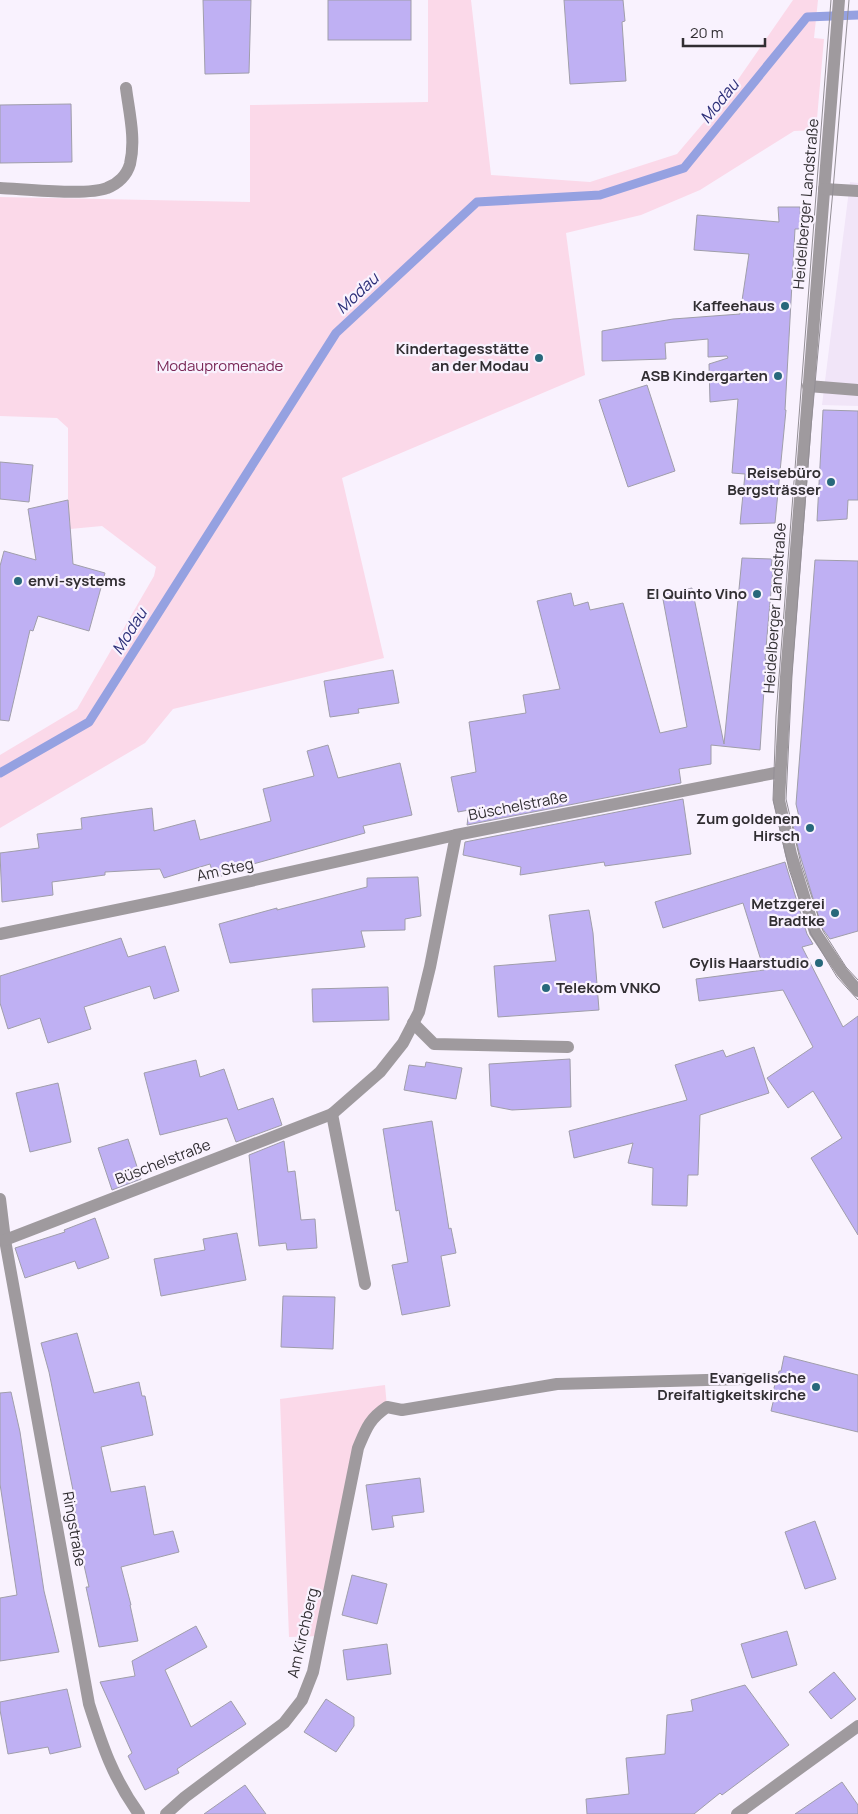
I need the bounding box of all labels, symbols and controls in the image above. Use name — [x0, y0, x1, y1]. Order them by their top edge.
scale bar — [683, 15, 766, 47]
text: 20 m — [690, 22, 723, 43]
water label: Modau — [694, 73, 744, 128]
street label: Heidelberger Landstraße — [788, 117, 823, 290]
water label: Modau — [331, 267, 384, 318]
place label: Kaffeehaus — [693, 295, 775, 316]
marker: Kaffeehaus — [779, 300, 791, 312]
place label: Kindertagesstätte an der Modau — [396, 338, 529, 376]
marker: Kindertagesstätte an der Modau — [533, 352, 545, 364]
park label: Modaupromenade — [157, 355, 284, 376]
place label: ASB Kindergarten — [641, 365, 768, 386]
marker: ASB Kindergarten — [772, 370, 784, 382]
place label: Reisebüro Bergsträsser — [727, 462, 821, 500]
marker: Reisebüro Bergsträsser — [825, 476, 837, 488]
street label: Heidelberger Landstraße — [758, 522, 791, 694]
place label: envi-systems — [28, 570, 126, 591]
marker: envi-systems — [12, 575, 24, 587]
place label: El Quinto Vino — [646, 583, 747, 604]
marker: El Quinto Vino — [751, 588, 763, 600]
water label: Modau — [106, 602, 153, 658]
street label: Büschelstraße — [467, 786, 569, 825]
place label: Zum goldenen Hirsch — [696, 808, 800, 846]
marker: Zum goldenen Hirsch — [804, 822, 816, 834]
street label: Am Steg — [194, 853, 255, 886]
place label: Metzgerei Bradtke — [751, 893, 825, 931]
marker: Metzgerei Bradtke — [829, 907, 841, 919]
place label: Gylis Haarstudio — [690, 952, 809, 973]
marker: Gylis Haarstudio — [813, 957, 825, 969]
place label: Telekom VNKO — [556, 977, 661, 998]
marker: Telekom VNKO — [540, 982, 552, 994]
street label: Büschelstraße — [112, 1134, 214, 1189]
place label: Evangelische Dreifaltigkeitskirche — [657, 1367, 806, 1405]
marker: Evangelische Dreifaltigkeitskirche — [810, 1381, 822, 1393]
street label: Ringstraße — [58, 1490, 91, 1568]
street label: Am Kirchberg — [282, 1586, 323, 1680]

